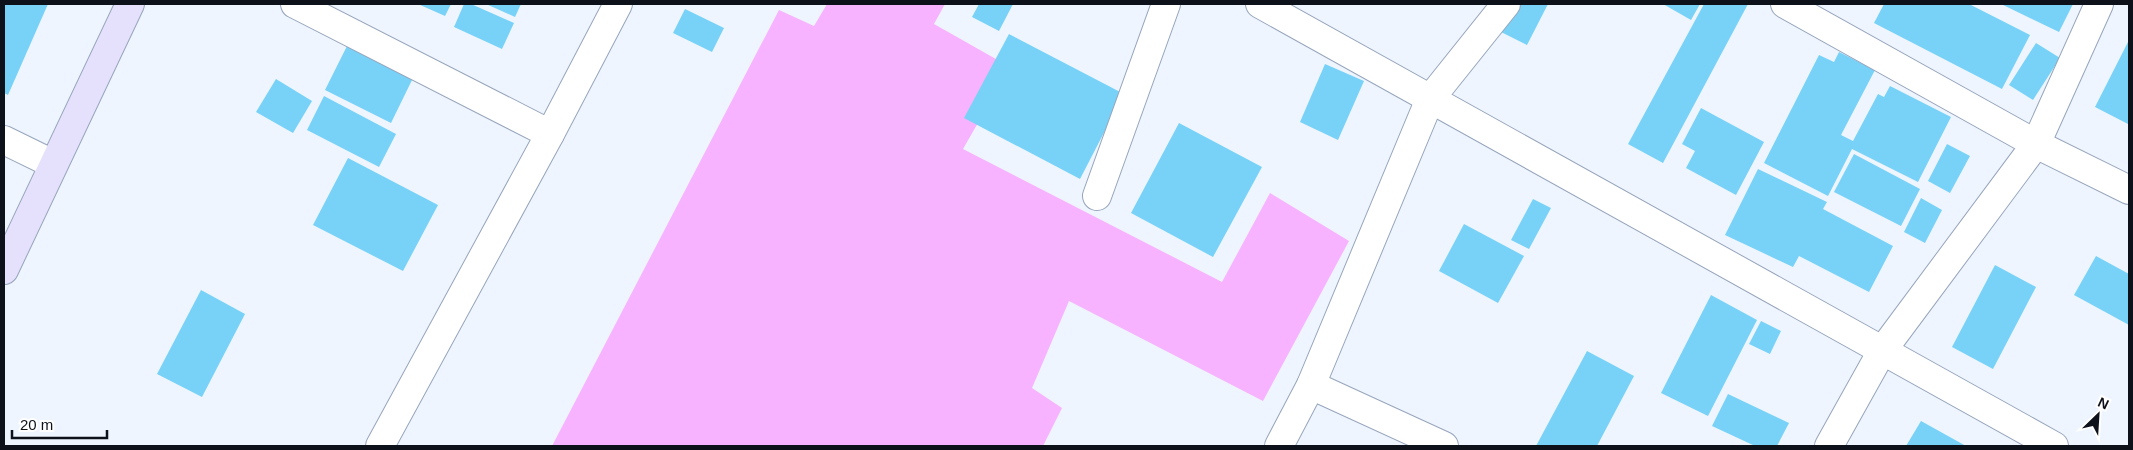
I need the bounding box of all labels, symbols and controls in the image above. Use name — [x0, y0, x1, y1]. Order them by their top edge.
north arrow — [2073, 390, 2123, 440]
text: N — [2096, 394, 2111, 413]
scale bar — [12, 408, 108, 440]
text: 20 m — [20, 416, 53, 433]

